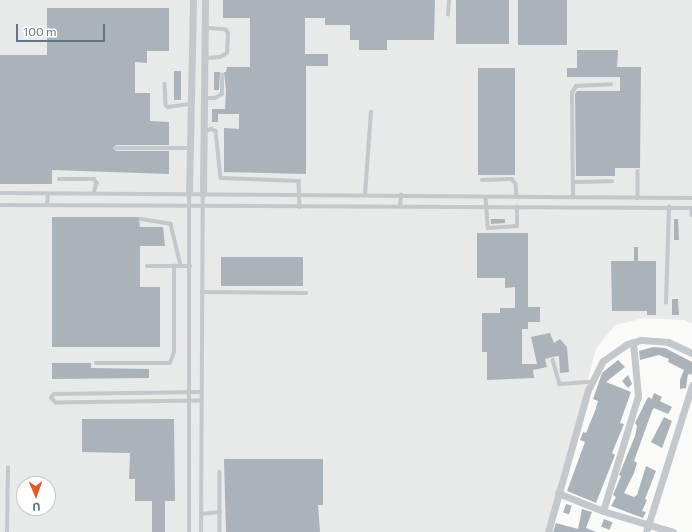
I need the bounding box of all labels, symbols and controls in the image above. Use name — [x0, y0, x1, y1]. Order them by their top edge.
scale bar — [18, 16, 107, 42]
text: 100 m — [23, 24, 57, 38]
north arrow — [16, 476, 56, 516]
text: U — [32, 501, 41, 514]

